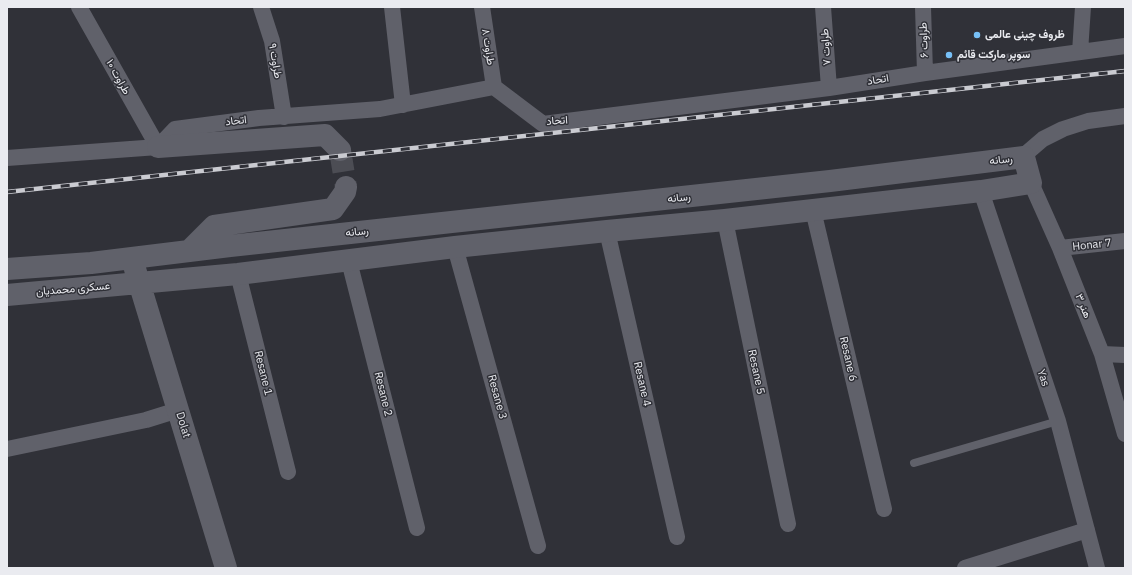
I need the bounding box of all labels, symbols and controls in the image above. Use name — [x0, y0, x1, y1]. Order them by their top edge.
street label: طراوت ۶ — [917, 22, 931, 58]
street label: طراوت ۸ — [479, 28, 497, 66]
street label: طراوت ۷ — [818, 28, 834, 66]
place label: ظروف چینی عالمی — [985, 28, 1065, 42]
marker: ظروف چینی عالمی — [972, 30, 982, 40]
street label: طراوت ۹ — [265, 42, 285, 80]
place label: سوپر مارکت قائم — [957, 48, 1030, 62]
marker: سوپر مارکت قائم — [944, 50, 954, 60]
street label: طراوت ۱۰ — [103, 57, 133, 97]
street label: اتحاد — [866, 72, 890, 88]
street label: اتحاد — [224, 113, 248, 129]
street label: اتحاد — [546, 114, 568, 128]
street label: رسانه — [989, 152, 1013, 168]
street label: رسانه — [667, 190, 691, 206]
street label: رسانه — [345, 224, 369, 240]
street label: Honar 7 — [1072, 236, 1112, 254]
street label: عسکری محمدیان — [35, 279, 111, 299]
street label: هنر ۳ — [1072, 292, 1094, 320]
street label: Resane 6 — [836, 335, 860, 383]
street label: Resane 5 — [745, 348, 767, 396]
street label: Resane 1 — [251, 349, 275, 397]
street label: Resane 4 — [630, 360, 654, 408]
street label: Yas — [1034, 368, 1052, 388]
street label: Resane 2 — [371, 370, 395, 418]
street label: Resane 3 — [485, 373, 509, 421]
street label: Dolat — [173, 411, 193, 439]

